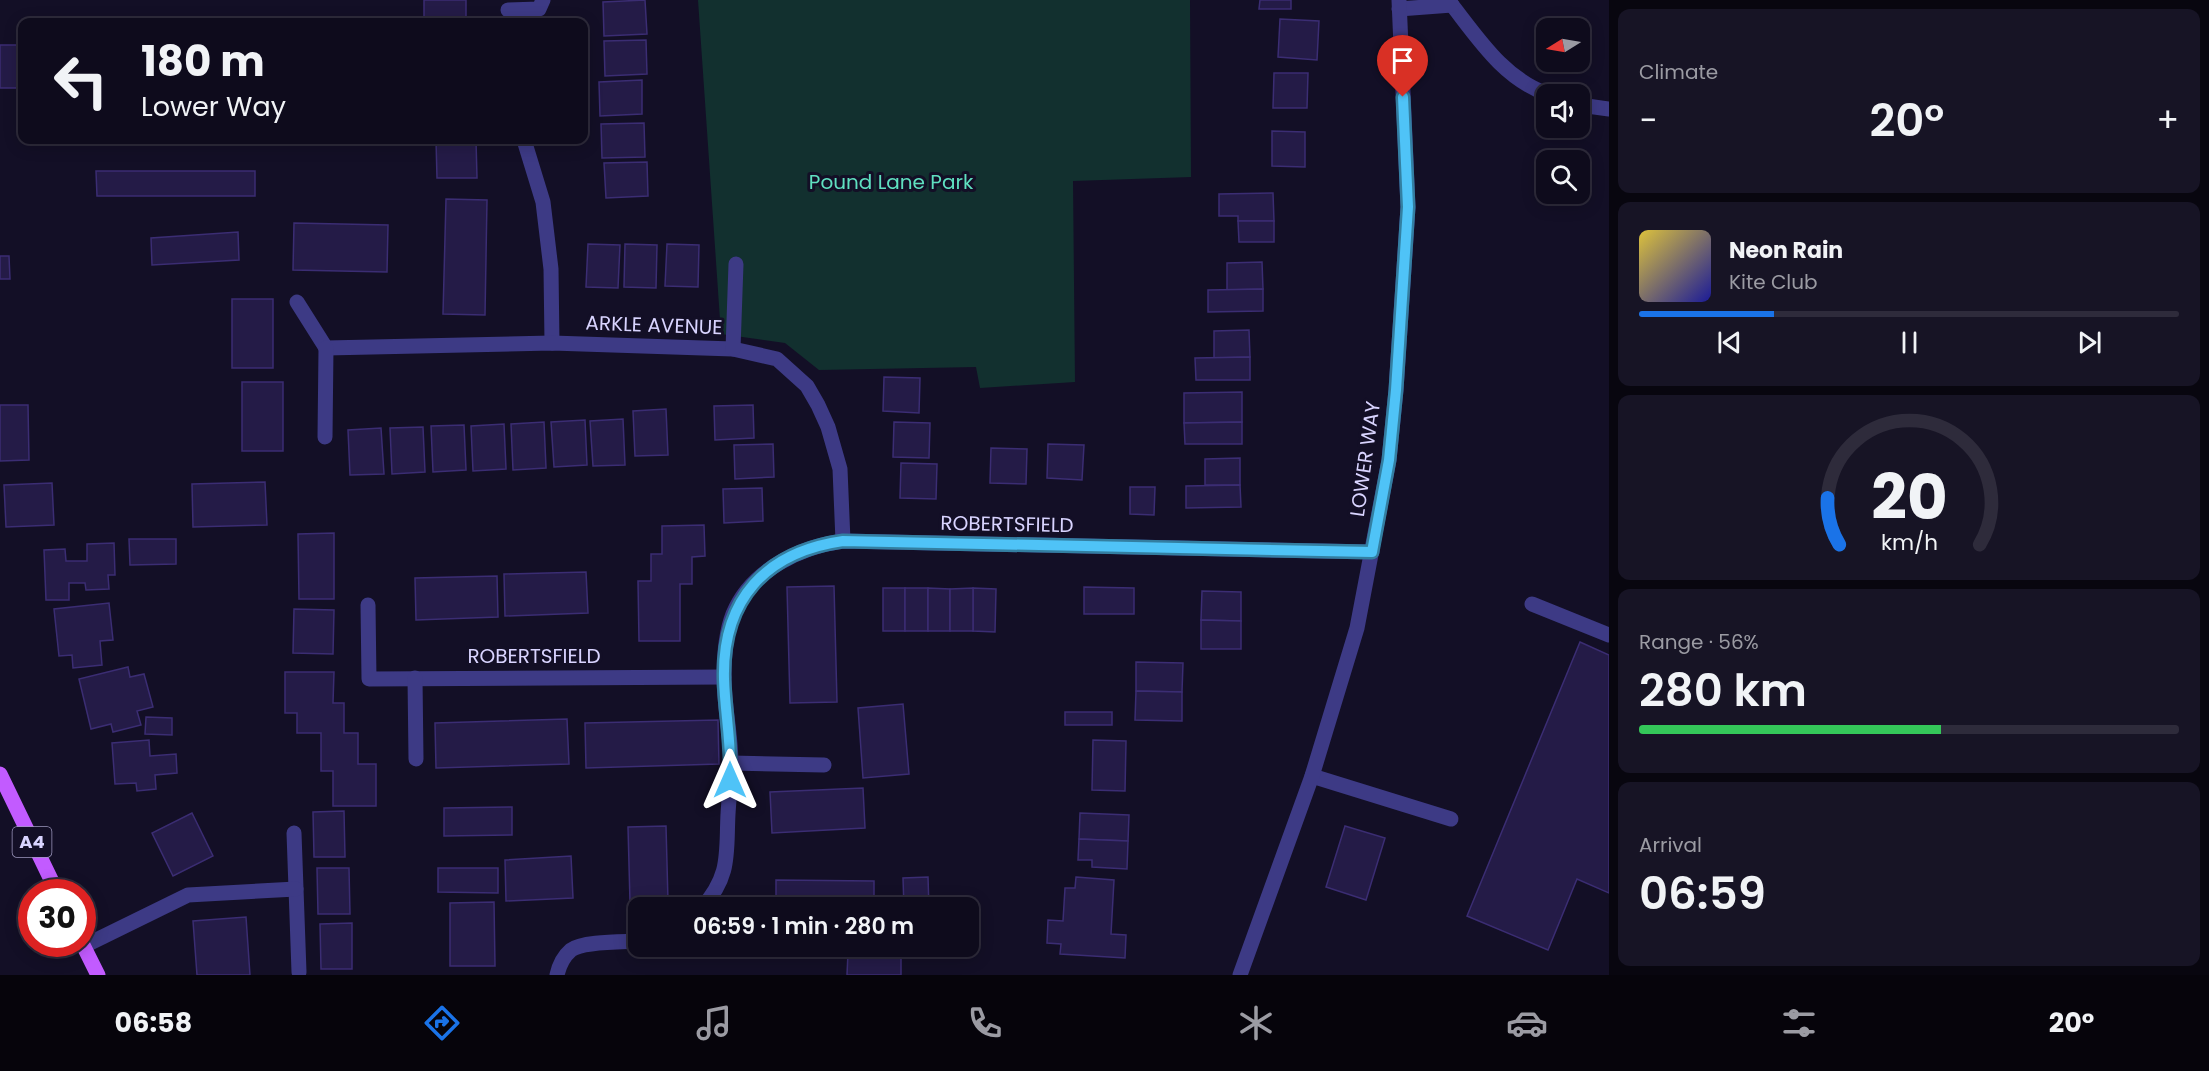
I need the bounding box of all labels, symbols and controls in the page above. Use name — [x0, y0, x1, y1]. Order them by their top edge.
north arrow — [1536, 18, 1590, 72]
map controls — [1536, 18, 1590, 204]
text: 180 m — [141, 32, 265, 91]
pin — [1377, 35, 1428, 97]
icon: left — [42, 42, 120, 120]
icon: arrive — [1386, 44, 1419, 77]
text: Climate — [1639, 58, 1718, 86]
button: sound — [1536, 84, 1590, 138]
text: Lower Way — [141, 88, 286, 125]
text: 20° — [1869, 89, 1944, 152]
text: − — [1639, 97, 1657, 144]
text: + — [2156, 97, 2179, 144]
button: search — [1536, 150, 1590, 204]
park label: Pound Lane Park — [809, 168, 974, 196]
text: Neon Rain — [1729, 235, 1843, 266]
text: Kite Club — [1729, 268, 1818, 296]
street label: ARKLE AVENUE — [585, 309, 723, 341]
icon: previous — [1713, 326, 1746, 359]
icon: pause — [1893, 326, 1926, 359]
icon: next — [2073, 326, 2106, 359]
street label: LOWER WAY — [1343, 399, 1387, 519]
text: 20 — [1871, 453, 1947, 541]
street label: ROBERTSFIELD — [940, 509, 1074, 539]
text: km/h — [1880, 527, 1938, 558]
text: Range · 56% — [1639, 628, 1759, 656]
street label: ROBERTSFIELD — [467, 642, 601, 670]
text: 280 km — [1639, 659, 1807, 722]
position arrow — [698, 748, 762, 812]
road number: A4 — [12, 827, 51, 857]
text: Arrival — [1639, 831, 1702, 859]
text: 06:59 — [1639, 862, 1766, 925]
speed limit sign: 30 — [18, 879, 96, 957]
text: 06:59 · 1 min · 280 m — [693, 911, 914, 942]
icon: directions — [421, 1002, 463, 1044]
icon: music — [693, 1002, 735, 1044]
icon: phone — [964, 1002, 1006, 1044]
icon: climate — [1235, 1002, 1277, 1044]
icon: car — [1506, 1002, 1548, 1044]
icon: filters — [1778, 1002, 1820, 1044]
text: 06:58 — [115, 1004, 192, 1041]
text: 20° — [2049, 1004, 2094, 1041]

